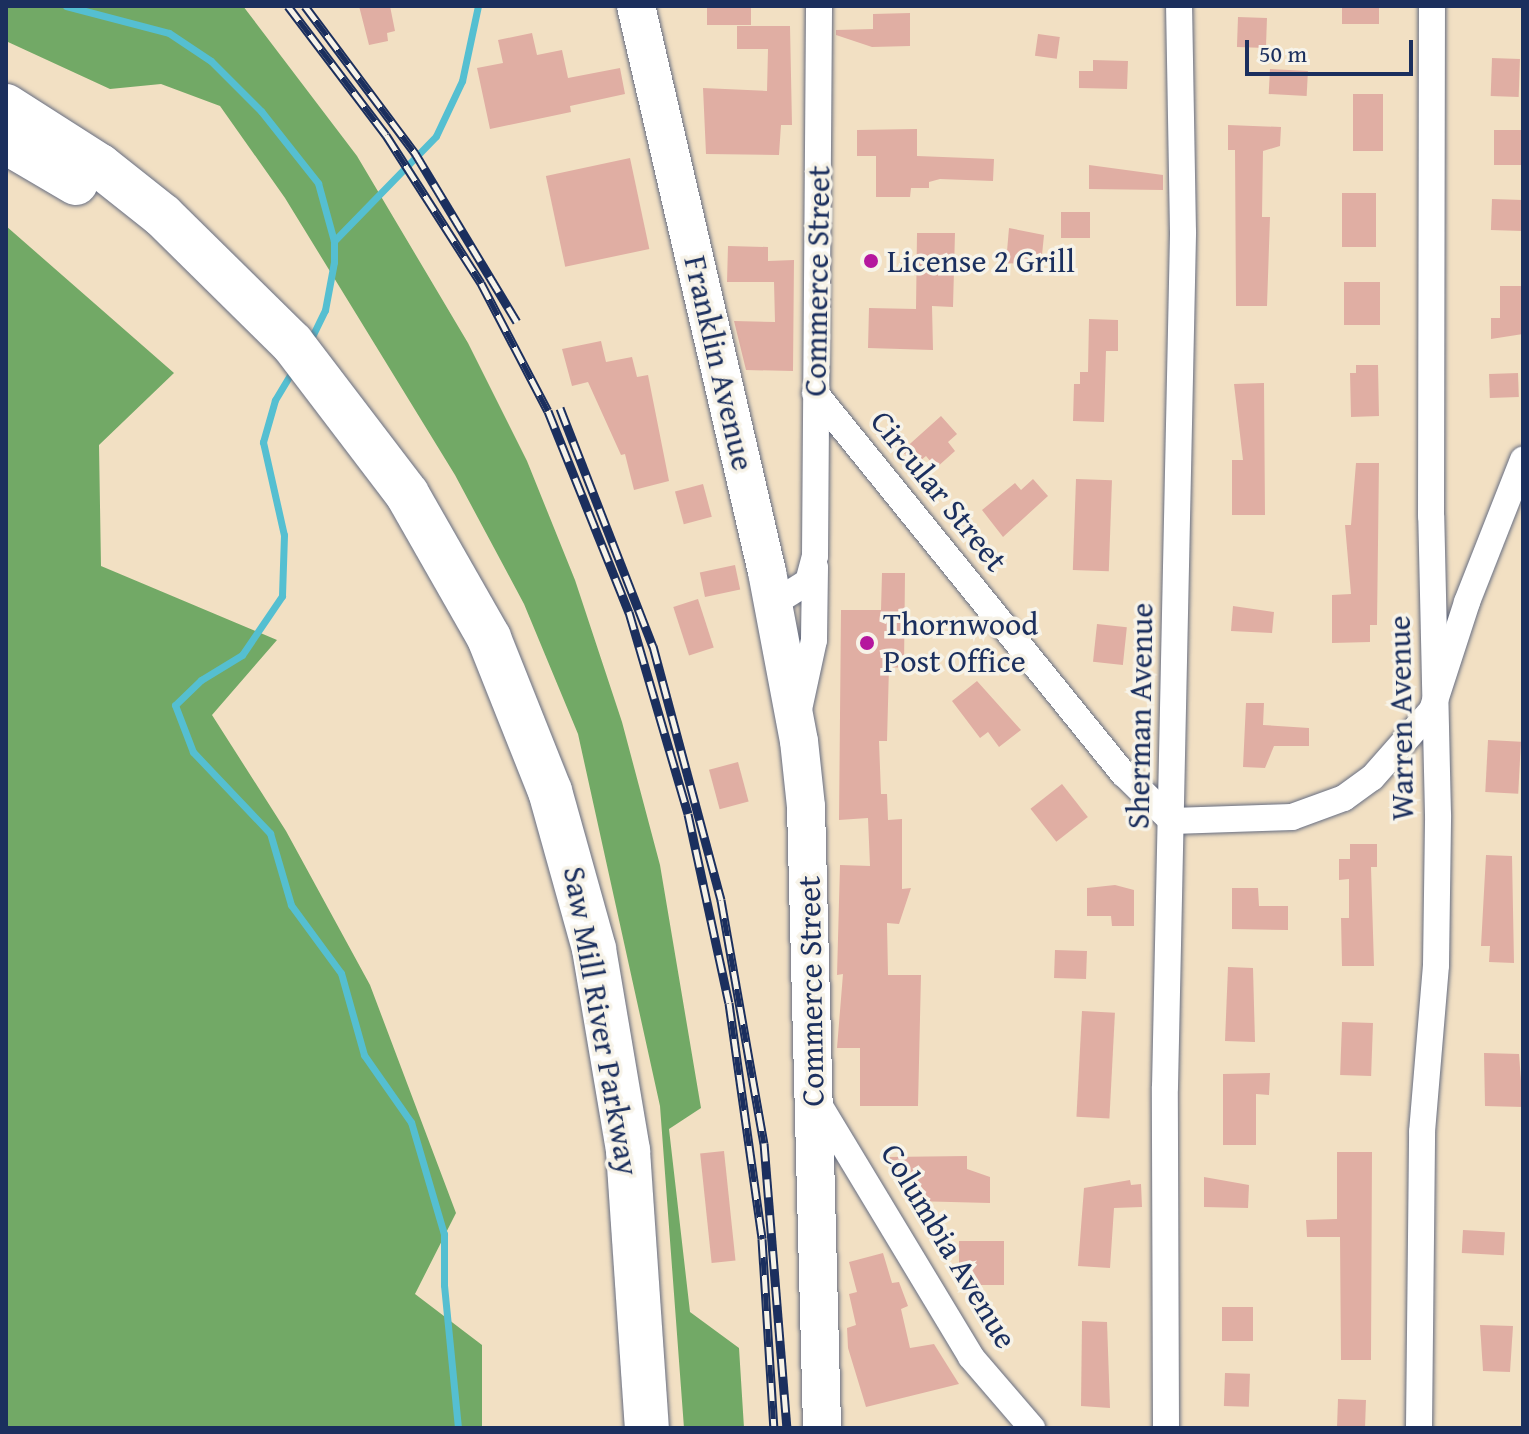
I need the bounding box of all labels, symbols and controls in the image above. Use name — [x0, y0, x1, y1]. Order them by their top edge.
scale bar — [1249, 24, 1417, 74]
text: 50 m — [1259, 36, 1307, 71]
street label: Commerce Street — [796, 165, 838, 397]
place label: License 2 Grill — [887, 242, 1075, 280]
street label: Franklin Avenue — [676, 252, 762, 474]
marker: License 2 Grill — [862, 252, 880, 270]
street label: Circular Street — [862, 403, 1016, 579]
street label: Sherman Avenue — [1119, 602, 1161, 830]
place label: Thornwood Post Office — [883, 606, 1038, 681]
street label: Warren Avenue — [1380, 615, 1422, 821]
marker: Thornwood Post Office — [858, 634, 876, 652]
street label: Saw Mill River Parkway — [555, 863, 647, 1179]
street label: Commerce Street — [790, 875, 832, 1107]
street label: Columbia Avenue — [873, 1137, 1025, 1355]

